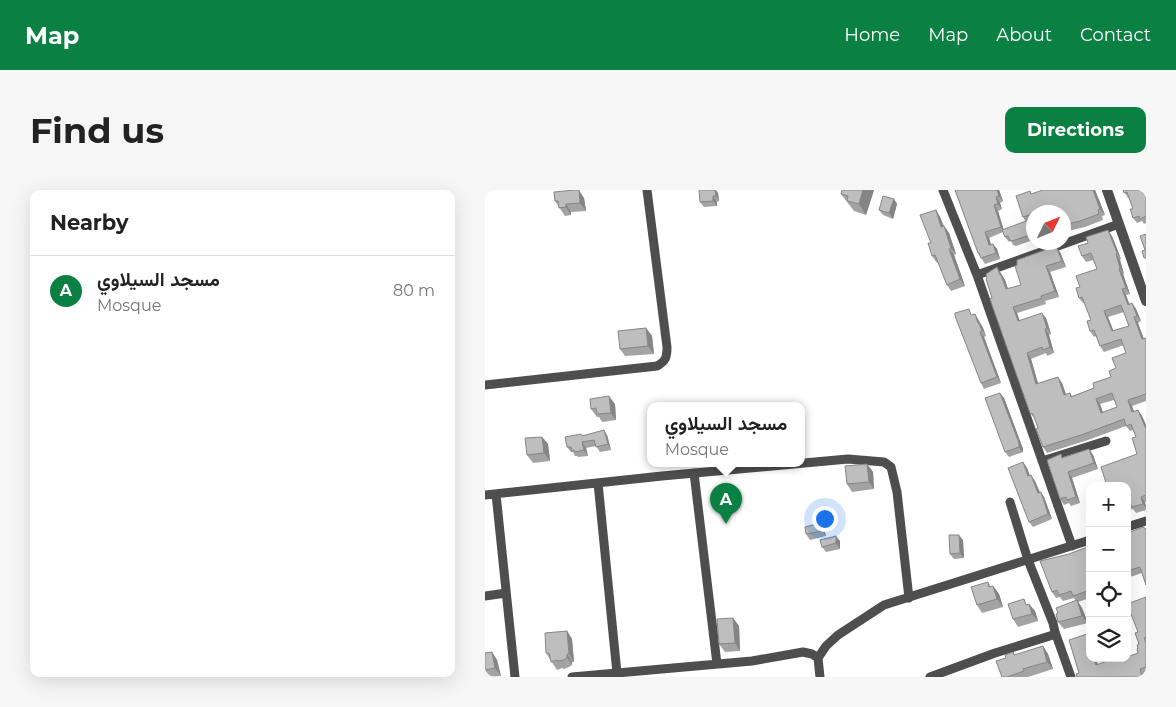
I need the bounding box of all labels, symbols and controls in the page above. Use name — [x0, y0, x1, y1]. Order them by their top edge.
text: Map — [25, 21, 79, 50]
text: Home — [844, 24, 900, 46]
text: Map — [928, 24, 968, 46]
text: About — [996, 24, 1052, 46]
text: Contact — [1080, 24, 1151, 46]
button: Directions — [1005, 107, 1146, 153]
text: Find us — [30, 109, 164, 152]
north arrow — [1026, 205, 1071, 250]
text: Nearby — [50, 210, 129, 235]
text: مسجد السيلاوي — [97, 268, 220, 291]
text: A — [60, 281, 72, 300]
text: 80 m — [393, 281, 435, 300]
text: Mosque — [97, 296, 161, 315]
popup — [647, 402, 805, 467]
text: مسجد السيلاوي — [665, 412, 787, 435]
text: Mosque — [665, 440, 729, 459]
map controls — [1086, 482, 1131, 662]
button: + — [1086, 482, 1131, 527]
pin: A — [710, 483, 742, 524]
your location — [812, 506, 838, 532]
button: − — [1086, 527, 1131, 572]
button: locate — [1086, 572, 1131, 617]
button: layers — [1086, 617, 1131, 662]

